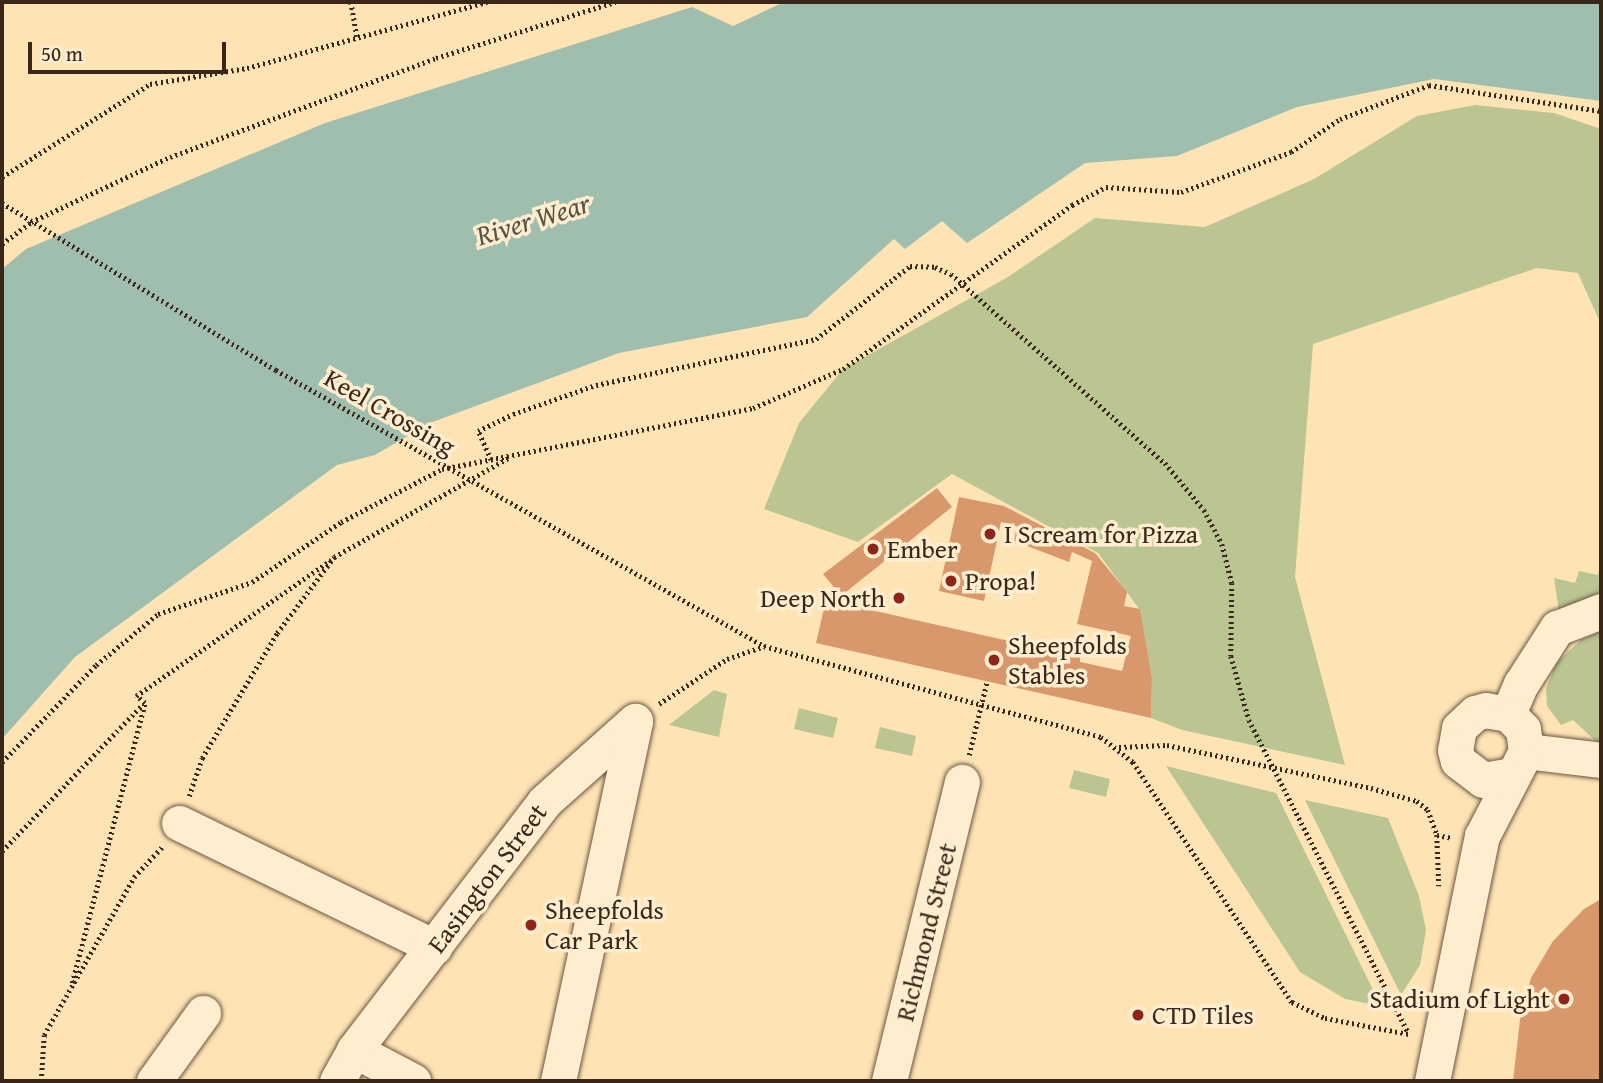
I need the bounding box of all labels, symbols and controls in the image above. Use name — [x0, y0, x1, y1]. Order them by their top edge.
scale bar — [32, 28, 229, 72]
text: 50 m — [41, 38, 83, 69]
water label: River Wear — [472, 186, 594, 252]
street label: Keel Crossing — [319, 362, 461, 462]
place label: I Scream for Pizza — [1004, 518, 1198, 550]
marker: I Scream for Pizza — [982, 526, 998, 542]
place label: Ember — [887, 533, 958, 565]
marker: Ember — [865, 541, 881, 557]
place label: Propa! — [965, 565, 1036, 597]
marker: Propa! — [943, 573, 959, 589]
place label: Deep North — [760, 582, 885, 614]
marker: Deep North — [891, 590, 907, 606]
place label: Sheepfolds Stables — [1008, 629, 1127, 690]
marker: Sheepfolds Stables — [986, 652, 1002, 668]
street label: Easington Street — [421, 797, 553, 959]
street label: Richmond Street — [889, 840, 963, 1024]
place label: Sheepfolds Car Park — [545, 894, 664, 956]
marker: Sheepfolds Car Park — [523, 917, 539, 933]
place label: Stadium of Light — [1370, 983, 1550, 1015]
marker: Stadium of Light — [1556, 991, 1572, 1007]
place label: CTD Tiles — [1152, 999, 1254, 1031]
marker: CTD Tiles — [1130, 1007, 1146, 1023]

